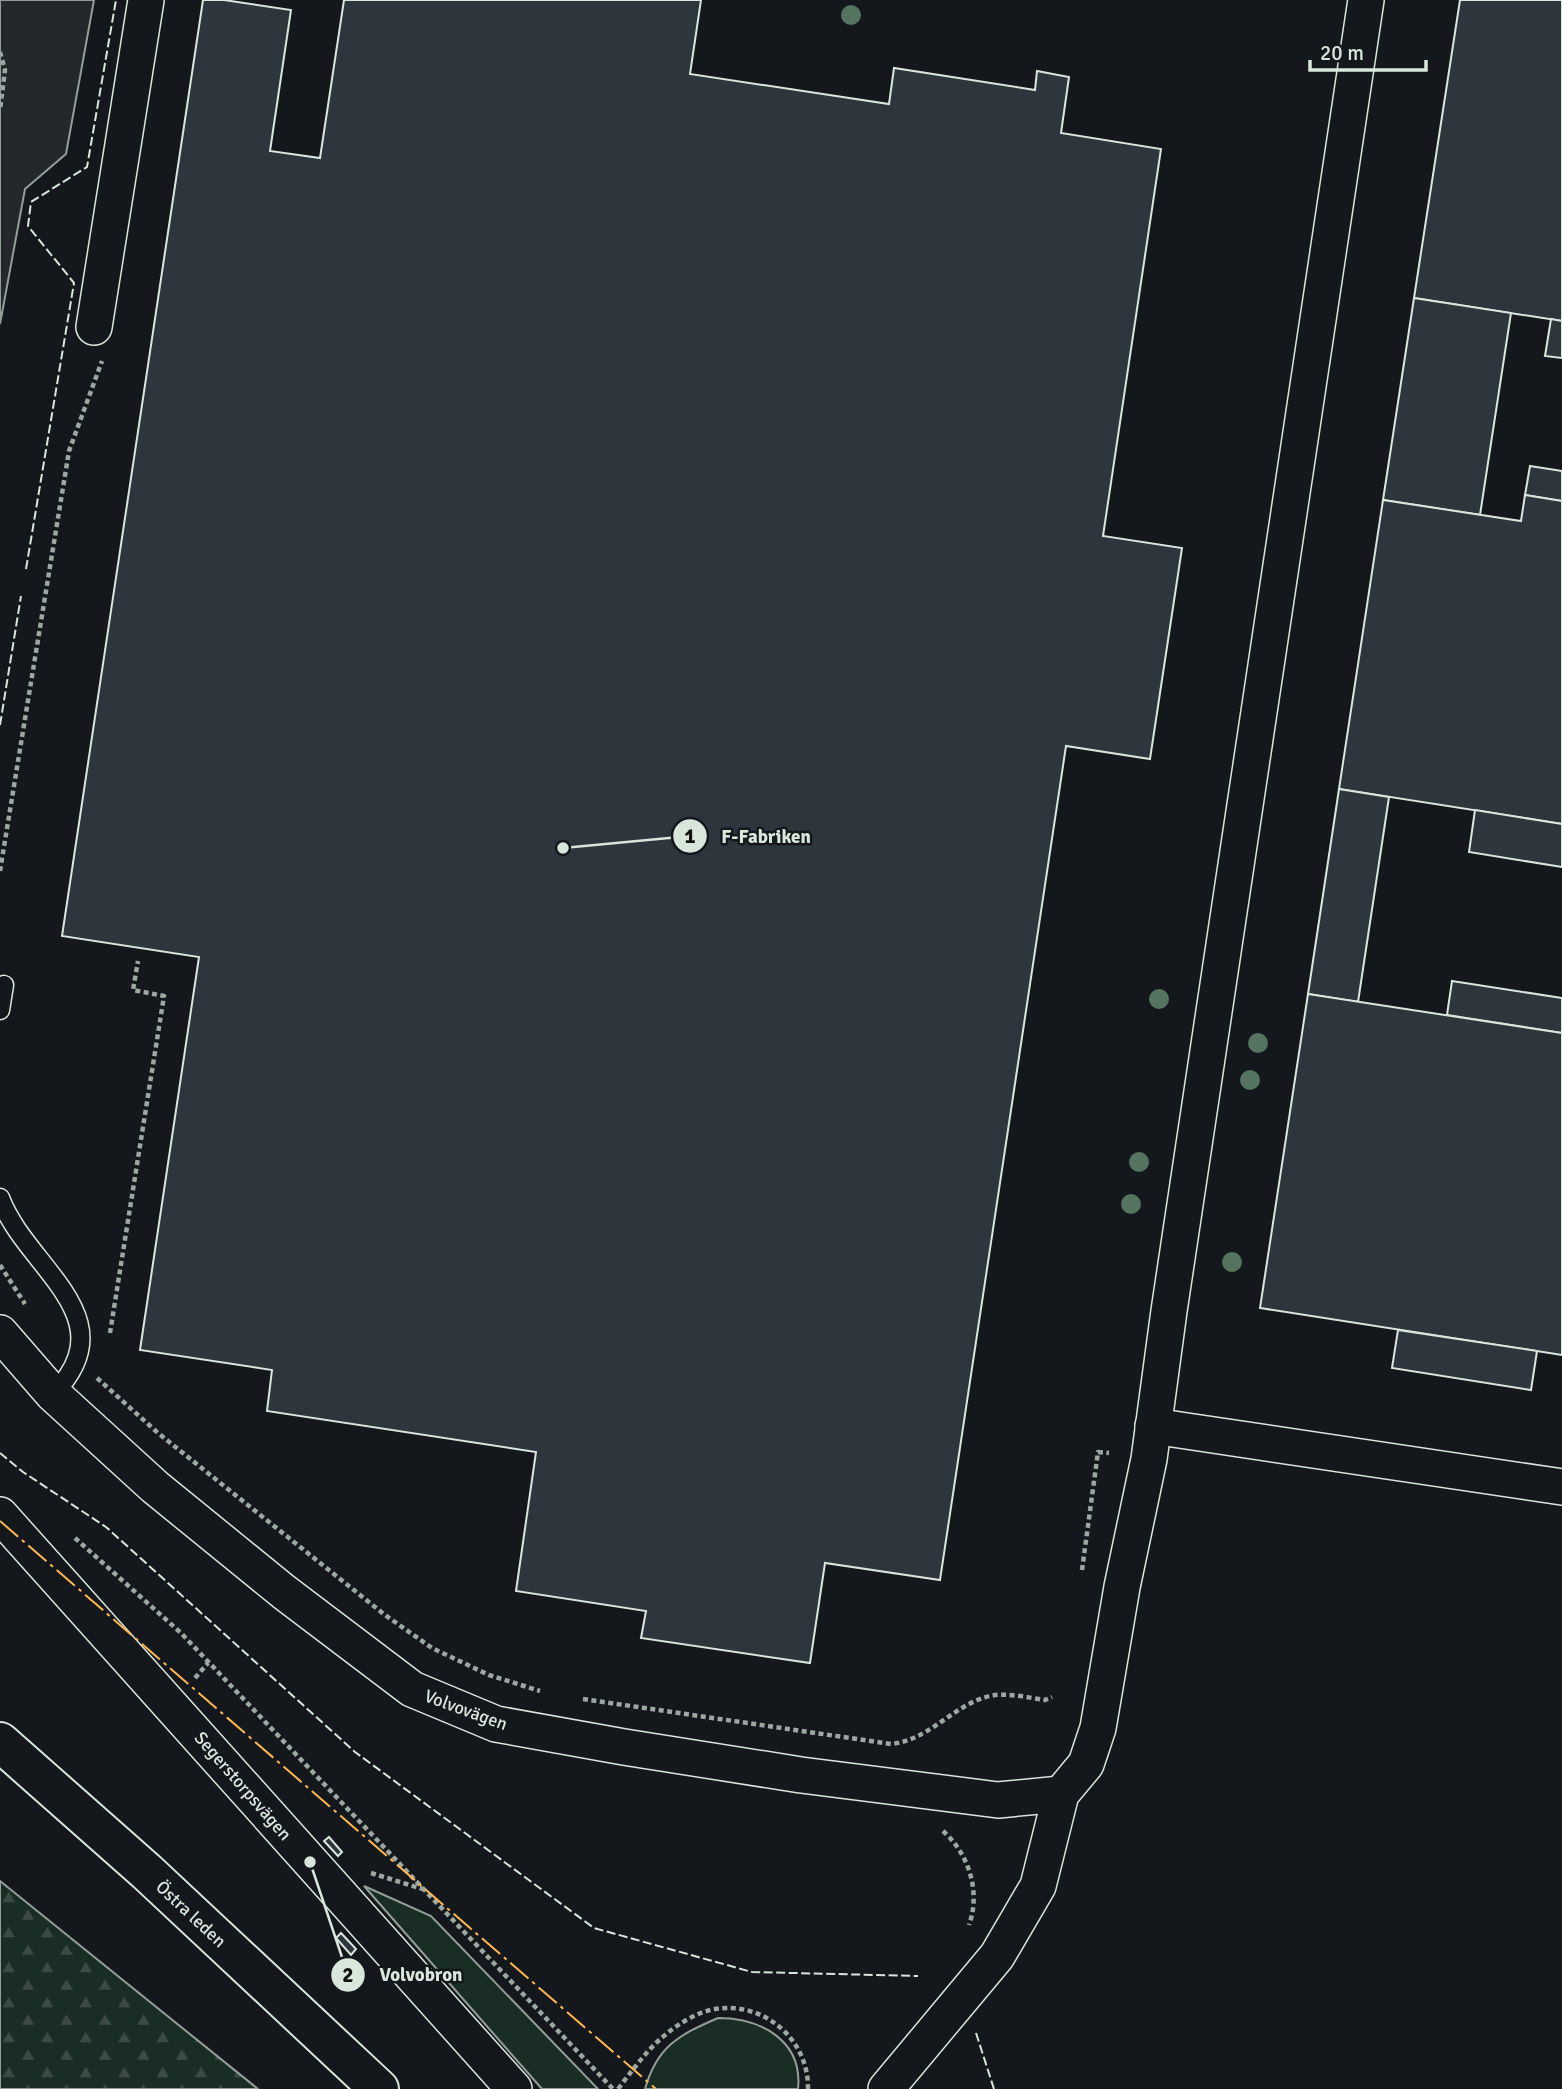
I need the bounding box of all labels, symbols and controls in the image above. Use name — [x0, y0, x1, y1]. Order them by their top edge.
scale bar — [1310, 28, 1426, 72]
text: 20 m — [1320, 40, 1364, 66]
callout: F-Fabriken — [673, 816, 825, 856]
text: 1 — [684, 823, 696, 849]
text: F-Fabriken — [721, 825, 811, 849]
street label: Volvovägen — [422, 1685, 510, 1735]
street label: Segerstorpsvägen — [190, 1727, 296, 1845]
street label: Östra leden — [151, 1876, 231, 1952]
callout: Volvobron — [330, 1955, 476, 1995]
text: 2 — [342, 1962, 354, 1988]
text: Volvobron — [380, 1963, 462, 1987]

